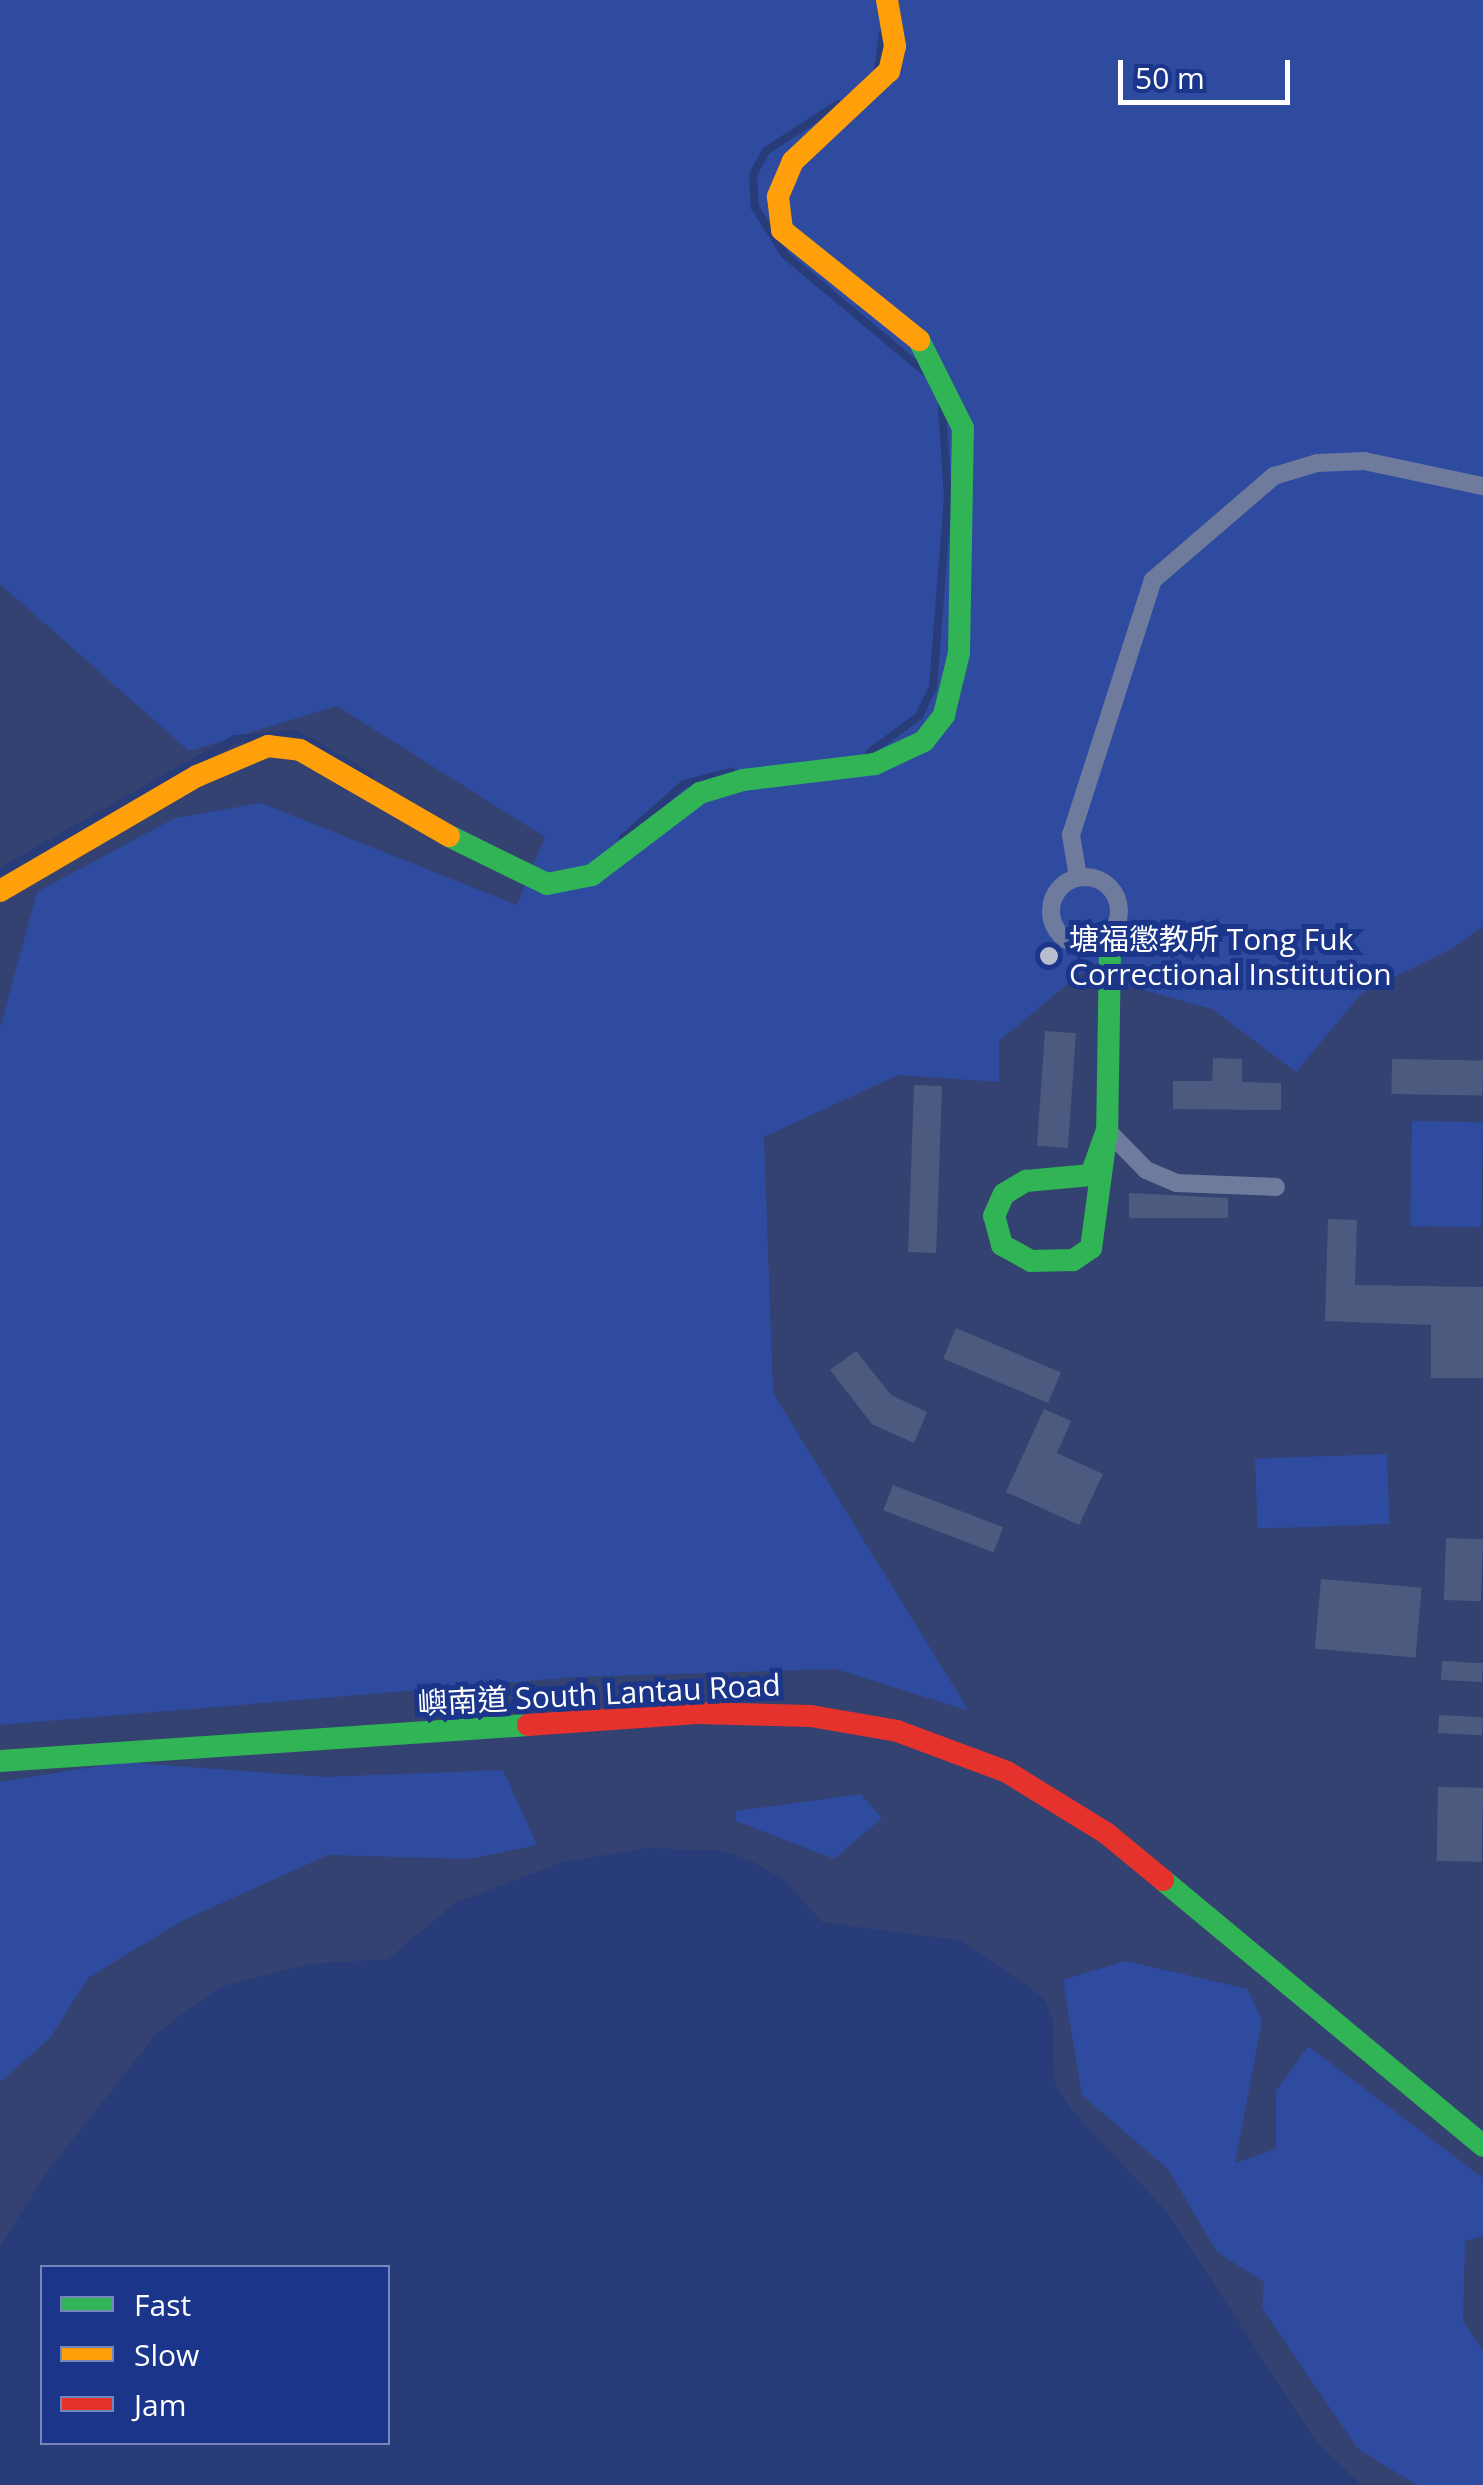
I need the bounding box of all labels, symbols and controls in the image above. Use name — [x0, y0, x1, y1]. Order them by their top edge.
scale bar — [1123, 40, 1296, 102]
text: 50 m — [1135, 57, 1205, 98]
place label: 塘福懲教所 Tong Fuk Correctional Institution — [1069, 921, 1392, 992]
marker: 塘福懲教所 Tong Fuk Correctional Institution — [1038, 945, 1060, 967]
street label: 嶼南道 South Lantau Road — [417, 1667, 781, 1721]
legend — [40, 2265, 390, 2445]
text: Fast — [134, 2284, 191, 2325]
text: Slow — [134, 2334, 199, 2375]
text: Jam — [134, 2384, 187, 2425]

